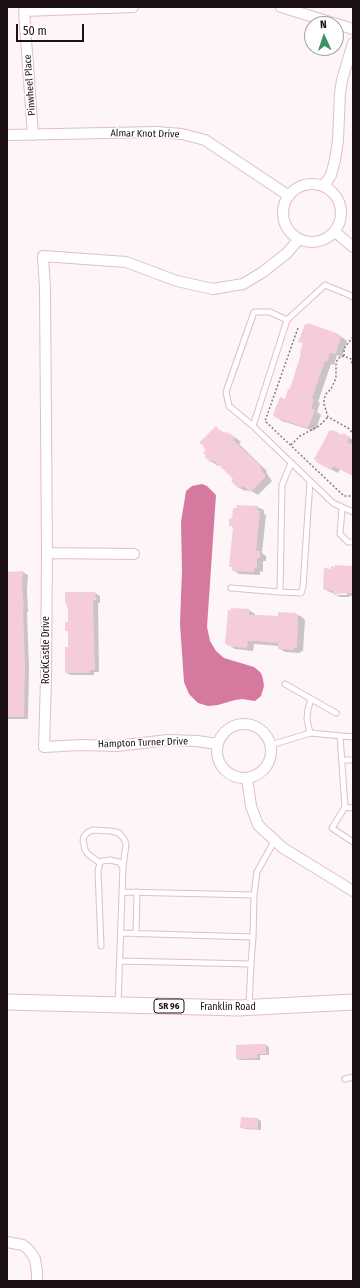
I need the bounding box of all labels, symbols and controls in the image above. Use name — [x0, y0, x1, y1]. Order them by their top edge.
scale bar — [18, 16, 86, 42]
north arrow — [304, 16, 344, 56]
text: N — [320, 18, 327, 31]
text: 50 m — [23, 24, 47, 38]
street label: Pinwheel Place — [22, 54, 38, 116]
street label: Almar Knot Drive — [110, 127, 180, 141]
street label: RockCastle Drive — [40, 616, 52, 684]
street label: Hampton Turner Drive — [98, 735, 188, 751]
road number: SR 96 — [154, 999, 184, 1013]
street label: Franklin Road — [200, 1001, 256, 1013]

